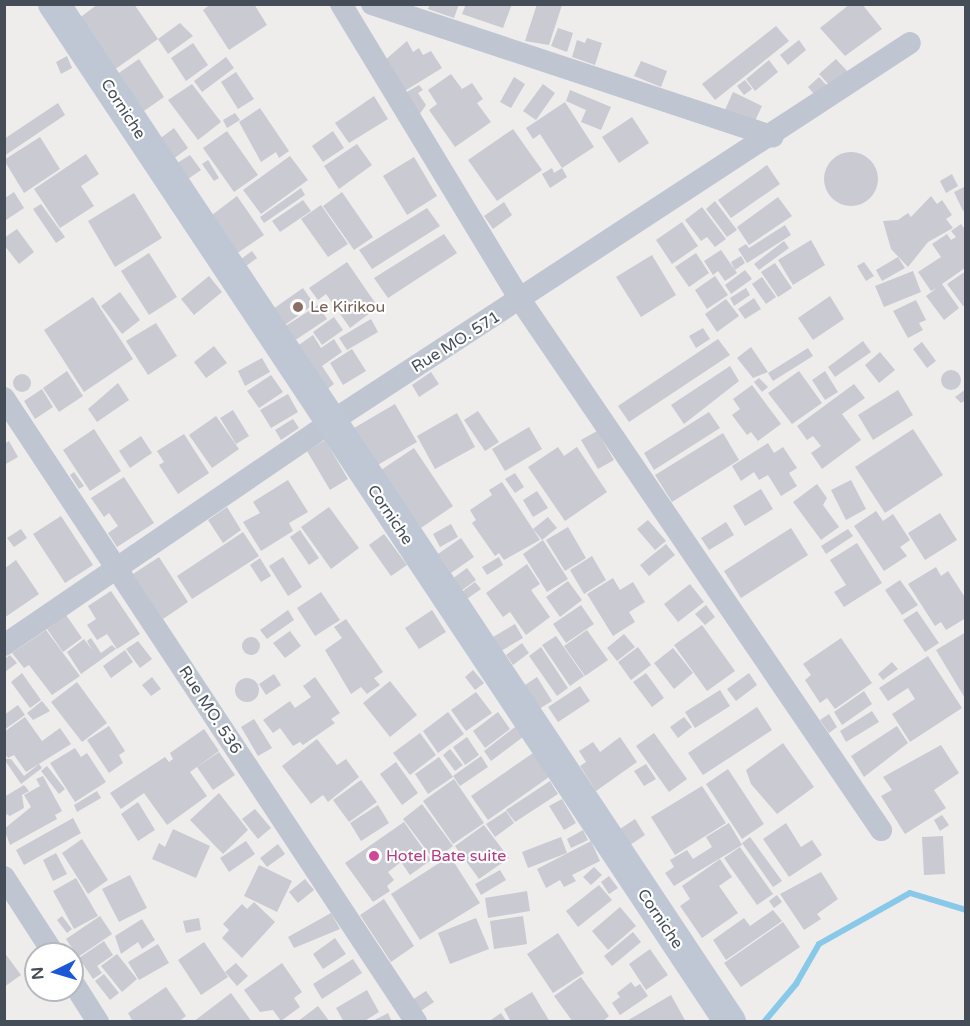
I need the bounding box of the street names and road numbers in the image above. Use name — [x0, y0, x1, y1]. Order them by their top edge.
street label: Corniche — [96, 75, 150, 143]
street label: Rue MO. 571 — [408, 307, 504, 377]
street label: Corniche — [363, 482, 417, 548]
street label: Rue MO. 536 — [174, 662, 246, 758]
street label: Corniche — [633, 886, 687, 952]

